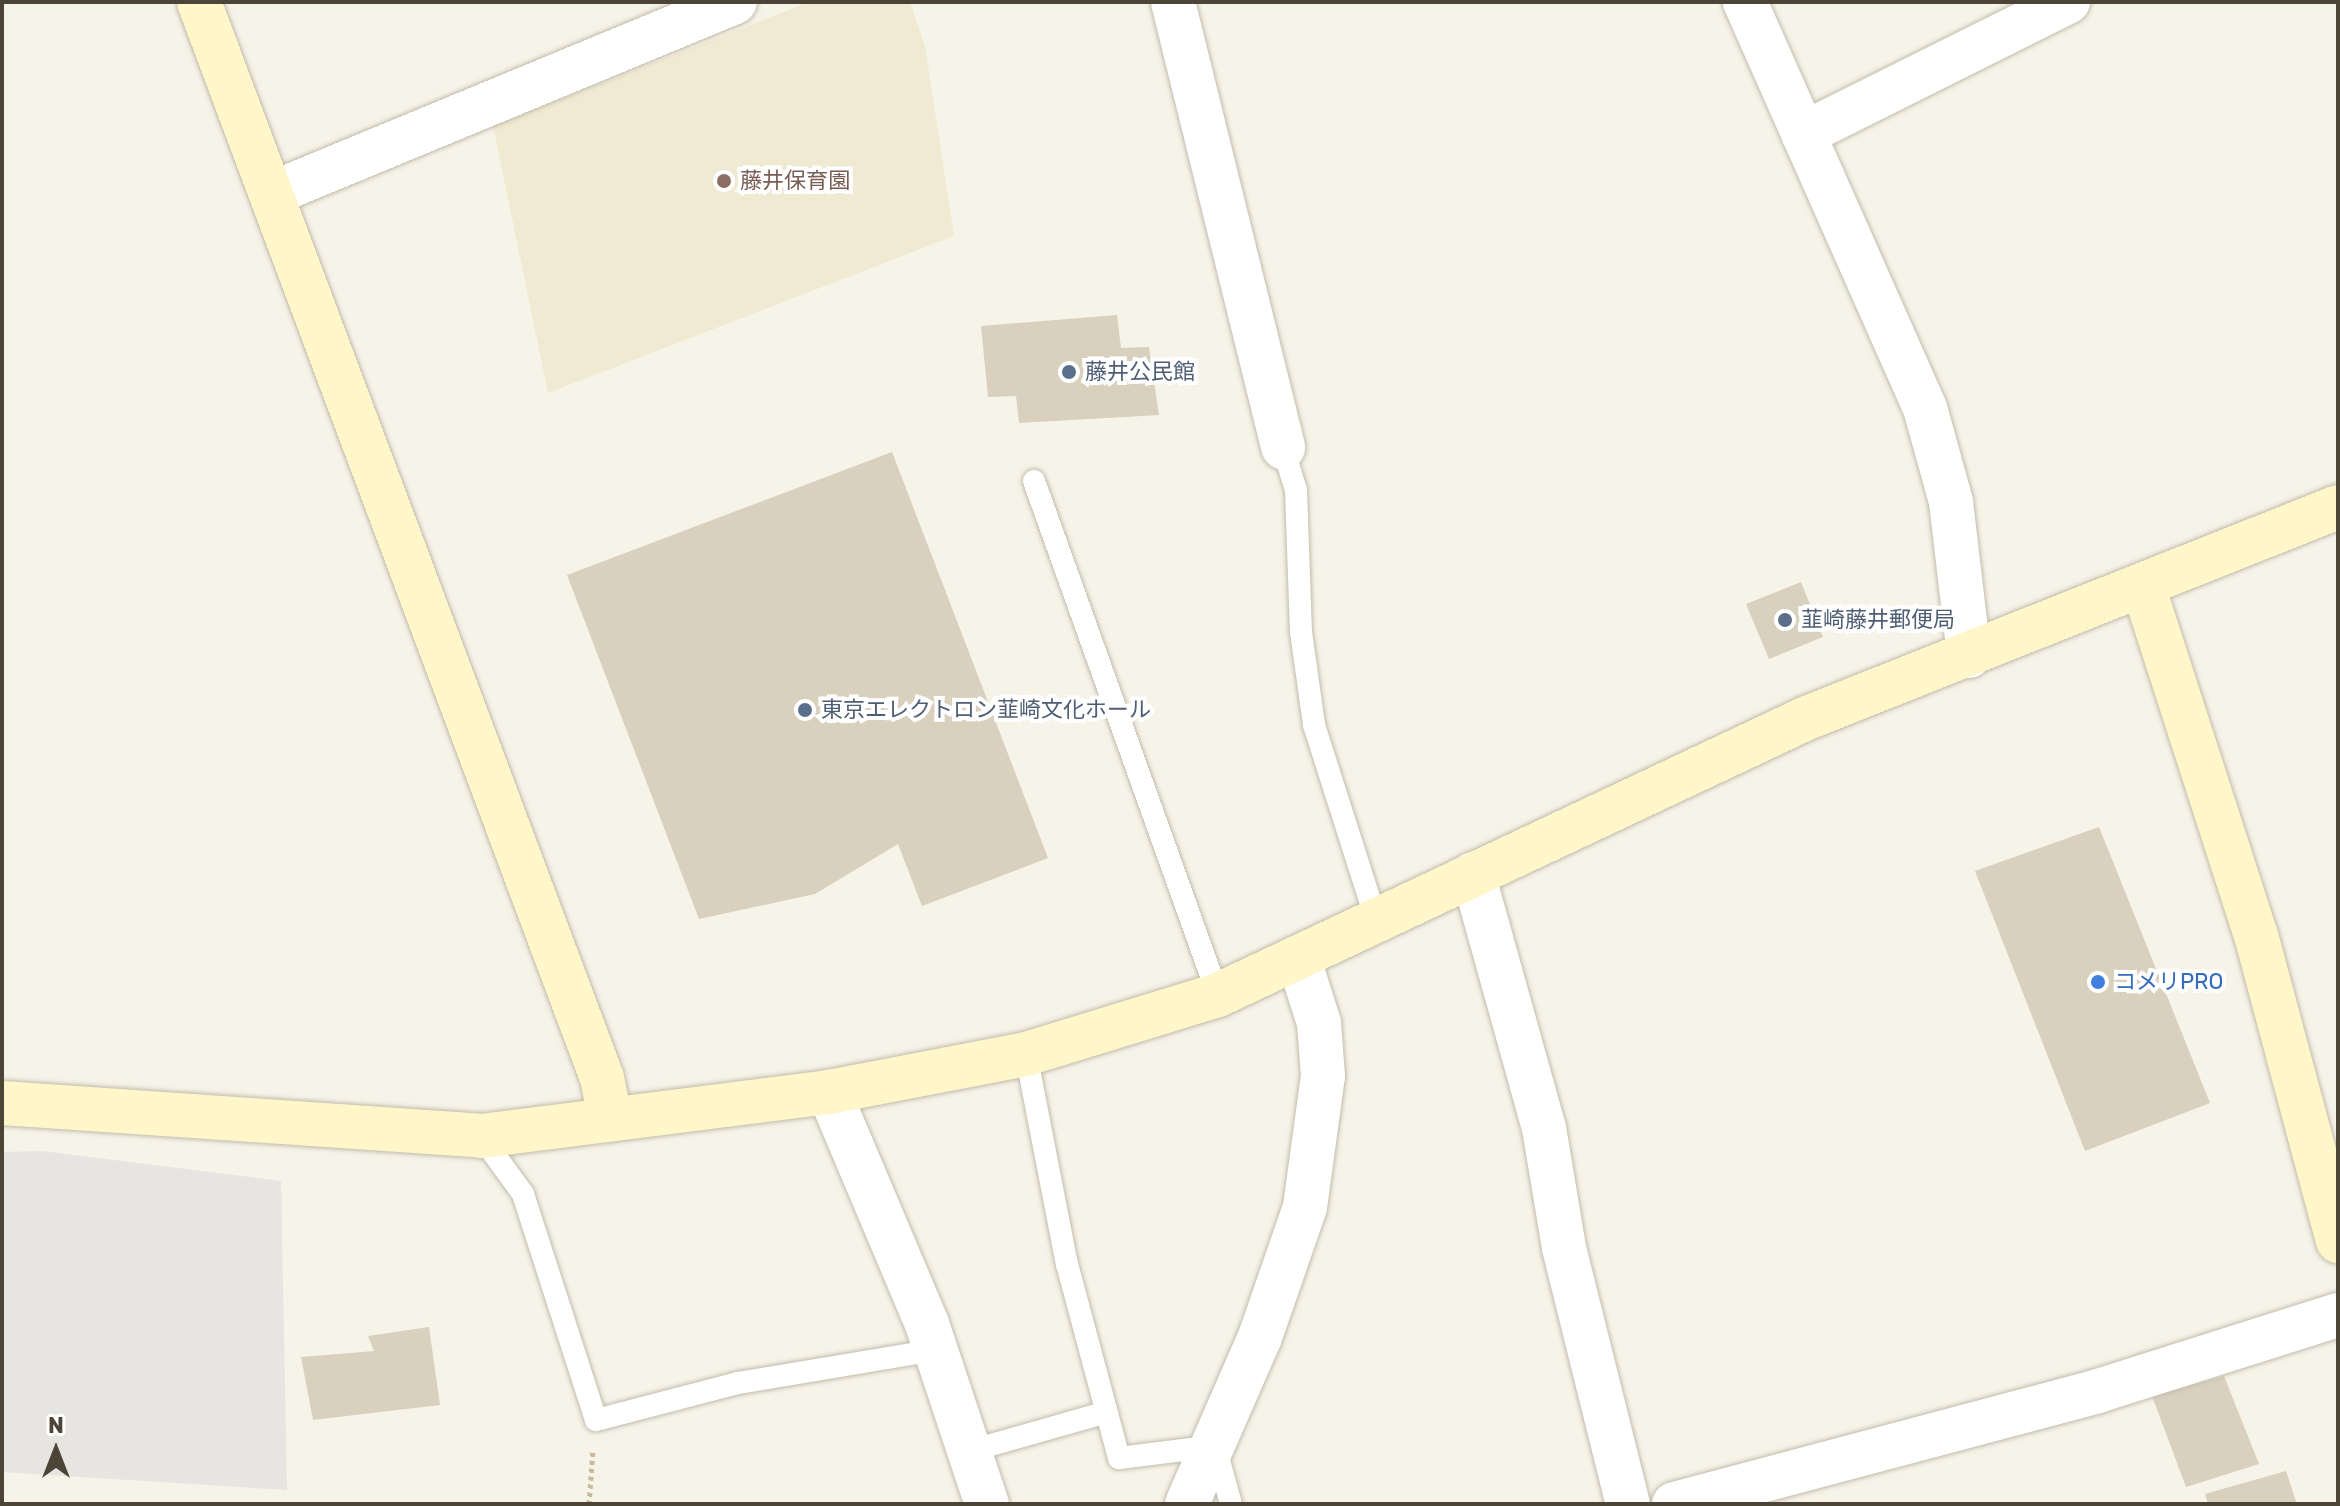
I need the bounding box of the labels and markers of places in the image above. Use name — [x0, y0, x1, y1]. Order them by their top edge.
place label: 藤井保育園 — [740, 168, 850, 194]
marker: 藤井保育園 — [715, 172, 733, 190]
place label: 藤井公民館 — [1085, 359, 1195, 385]
marker: 藤井公民館 — [1060, 363, 1078, 381]
place label: 韮崎藤井郵便局 — [1801, 607, 1955, 633]
marker: 韮崎藤井郵便局 — [1776, 611, 1794, 629]
place label: 東京エレクトロン韮崎文化ホール — [821, 697, 1151, 723]
marker: 東京エレクトロン韮崎文化ホール — [796, 701, 814, 719]
place label: コメリPRO — [2114, 969, 2223, 995]
marker: コメリPRO — [2089, 973, 2107, 991]

